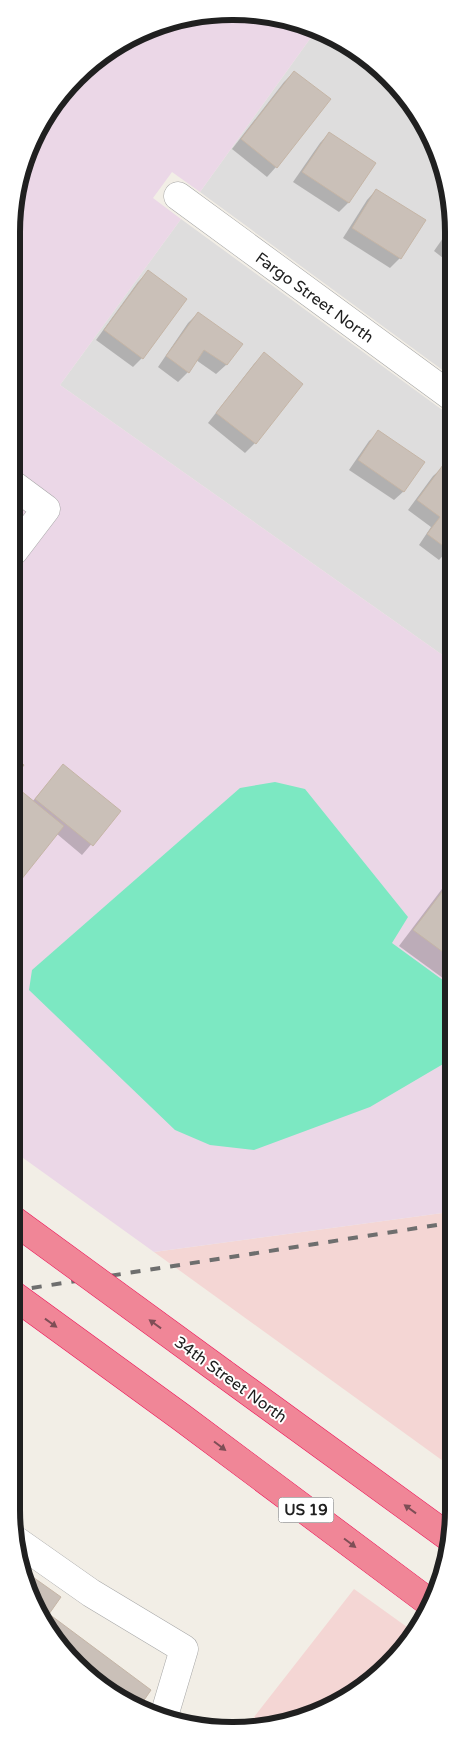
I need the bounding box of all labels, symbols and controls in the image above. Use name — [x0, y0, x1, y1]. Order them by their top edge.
street label: Fargo Street North — [251, 248, 378, 348]
one-way arrow — [44, 1318, 58, 1328]
one-way arrow — [149, 1318, 162, 1329]
street label: 34th Street North — [170, 1332, 291, 1427]
one-way arrow — [213, 1441, 227, 1451]
road number: US 19 — [278, 1498, 334, 1522]
one-way arrow — [403, 1504, 417, 1514]
one-way arrow — [343, 1538, 356, 1549]

